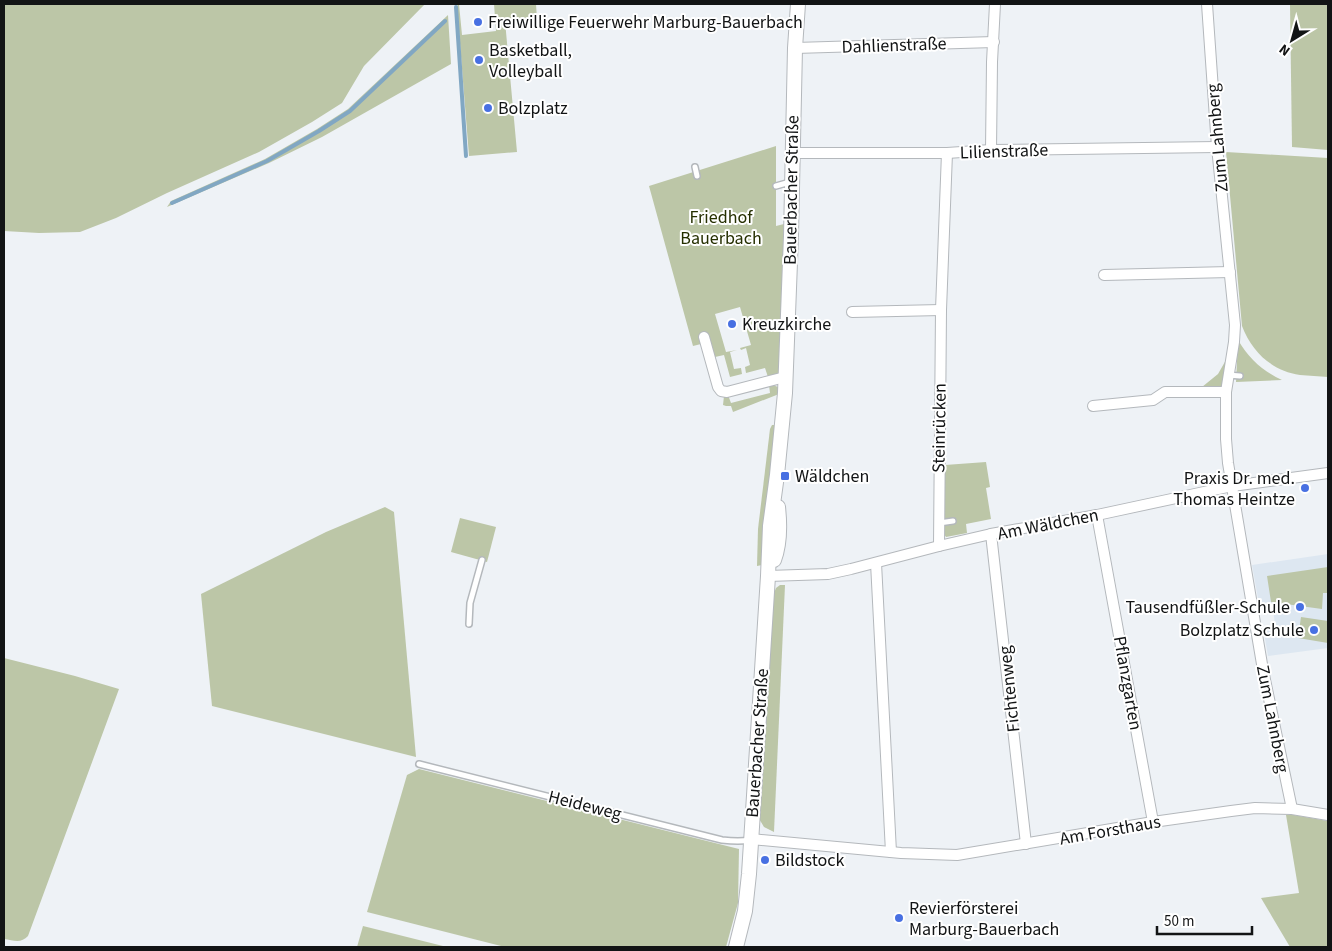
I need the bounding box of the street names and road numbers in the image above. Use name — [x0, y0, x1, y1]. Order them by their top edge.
street label: Dahlienstraße — [841, 31, 947, 60]
street label: Zum Lahnberg — [1200, 83, 1235, 193]
street label: Bauerbacher Straße — [778, 115, 805, 265]
street label: Lilienstraße — [959, 137, 1049, 166]
street label: Steinrücken — [926, 383, 953, 473]
street label: Am Wäldchen — [995, 502, 1101, 547]
street label: Pflanzgarten — [1107, 634, 1148, 732]
street label: Fichtenweg — [993, 645, 1026, 733]
street label: Zum Lahnberg — [1250, 663, 1295, 775]
street label: Bauerbacher Straße — [740, 667, 775, 819]
street label: Heideweg — [546, 784, 624, 827]
street label: Am Forsthaus — [1058, 809, 1163, 852]

